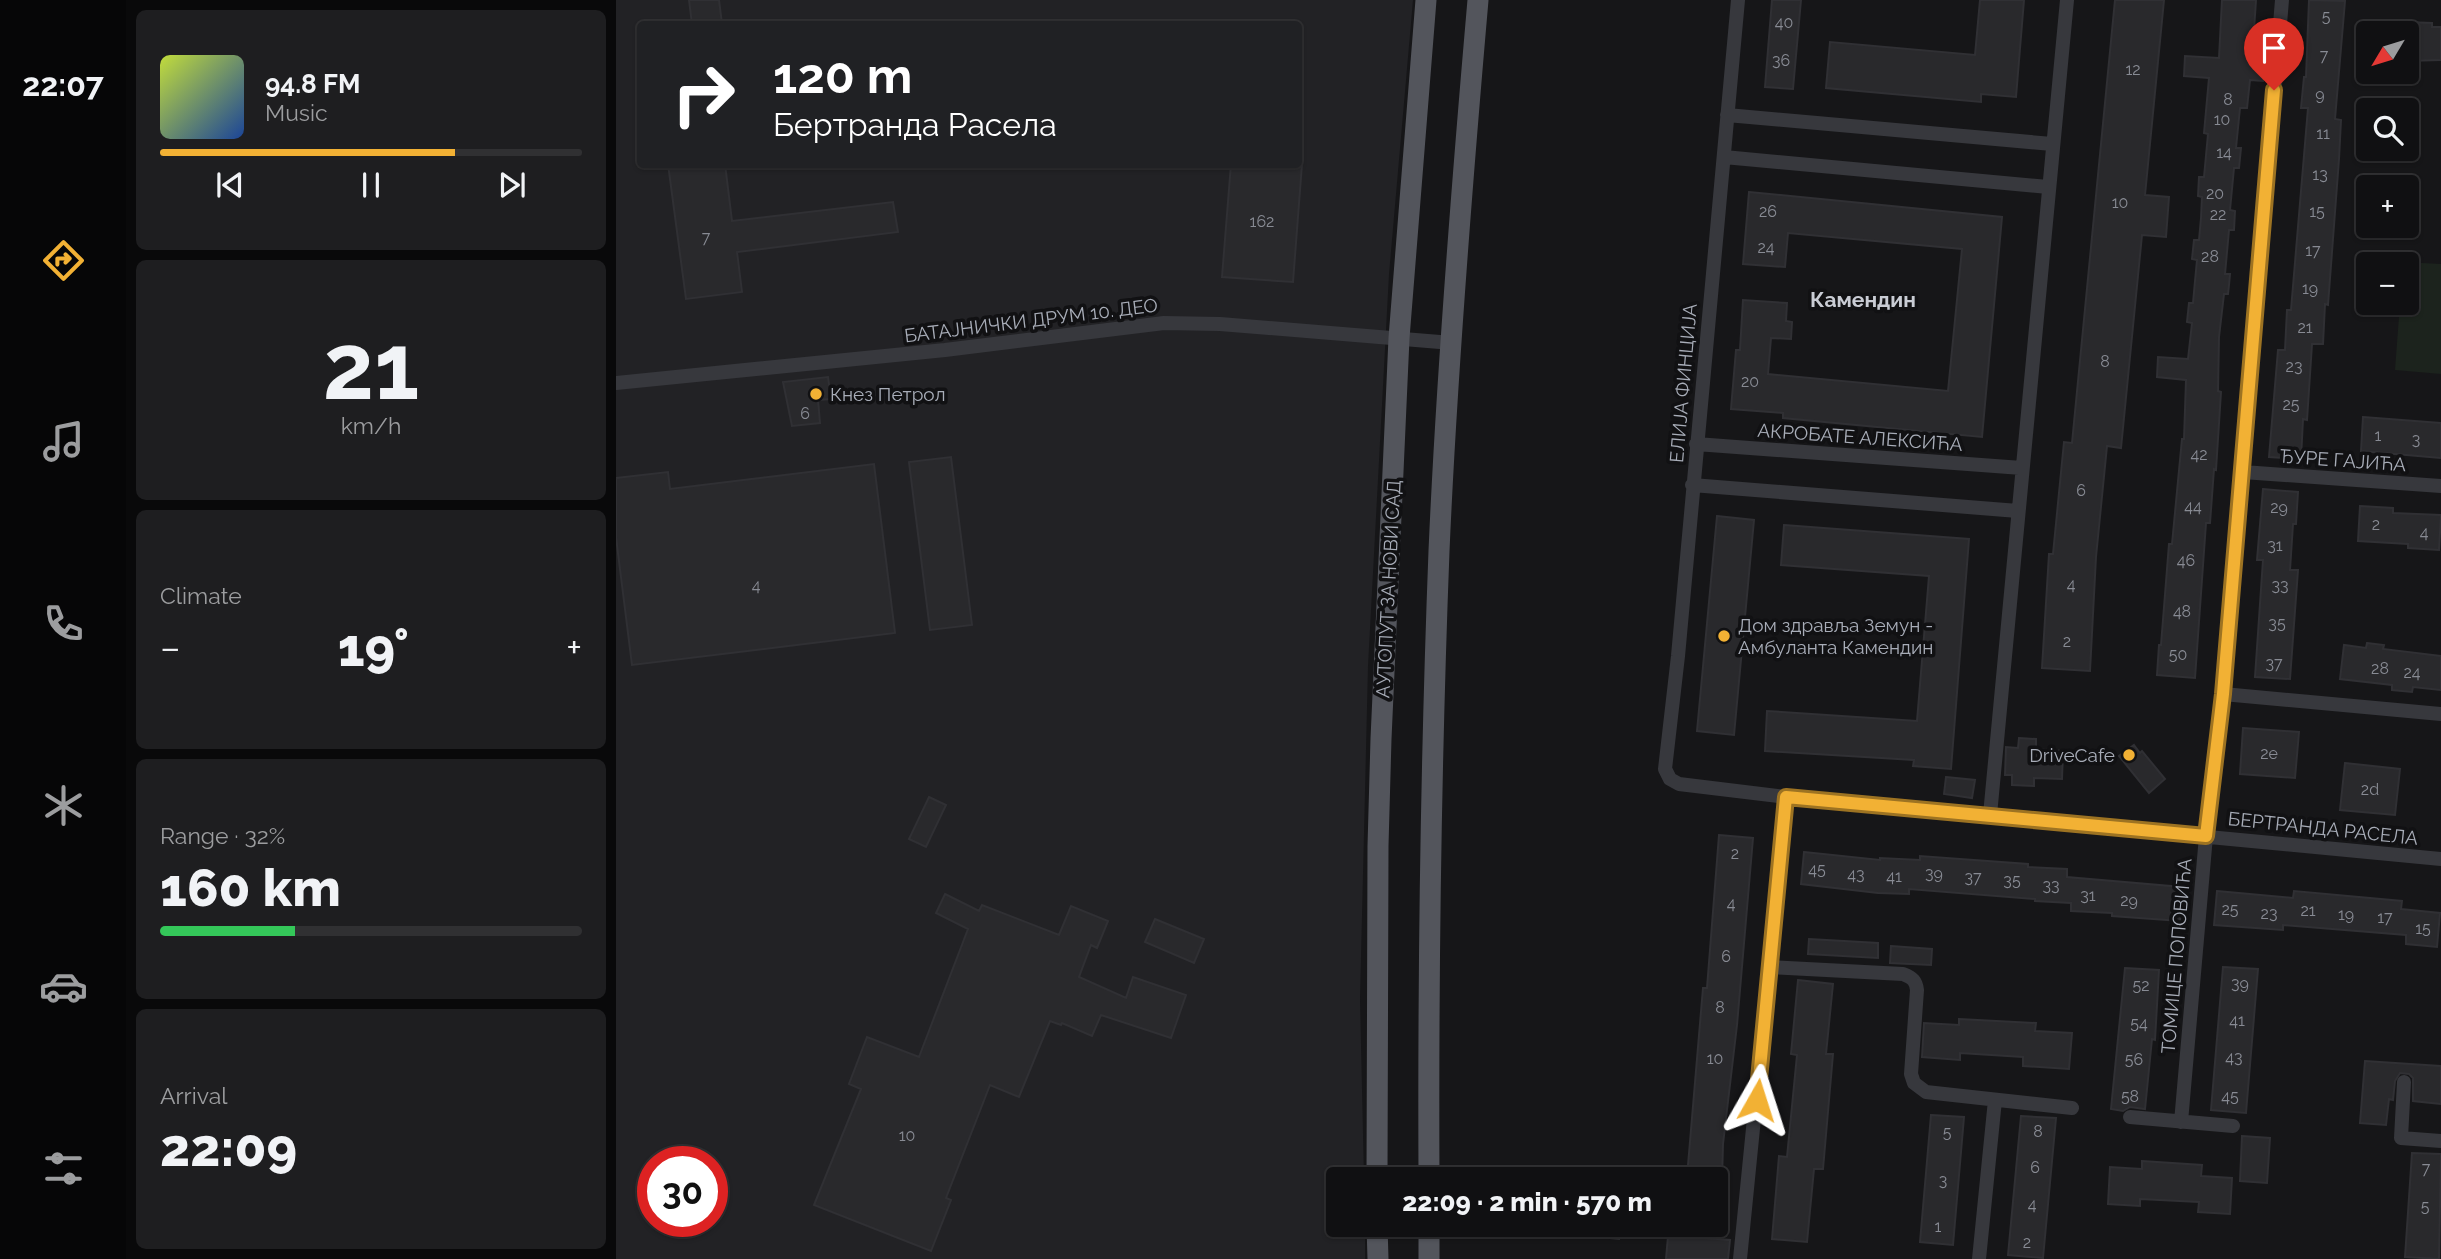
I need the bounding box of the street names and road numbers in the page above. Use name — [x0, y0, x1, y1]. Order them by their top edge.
street label: БАТАЈНИЧКИ ДРУМ 10. ДЕО — [903, 294, 1159, 346]
street label: ЕЛИЈА ФИНЦИЈА — [1665, 302, 1701, 463]
street label: АКРОБАТЕ АЛЕКСИЋА — [1757, 419, 1963, 455]
street label: ЂУРЕ ГАЈИЋА — [2279, 445, 2407, 475]
street label: АУТОПУТ ЗА НОВИ САД — [1371, 479, 1405, 699]
street label: БЕРТРАНДА РАСЕЛА — [2227, 807, 2419, 849]
street label: ТОМИЦЕ ПОПОВИЋА — [2156, 857, 2196, 1055]

